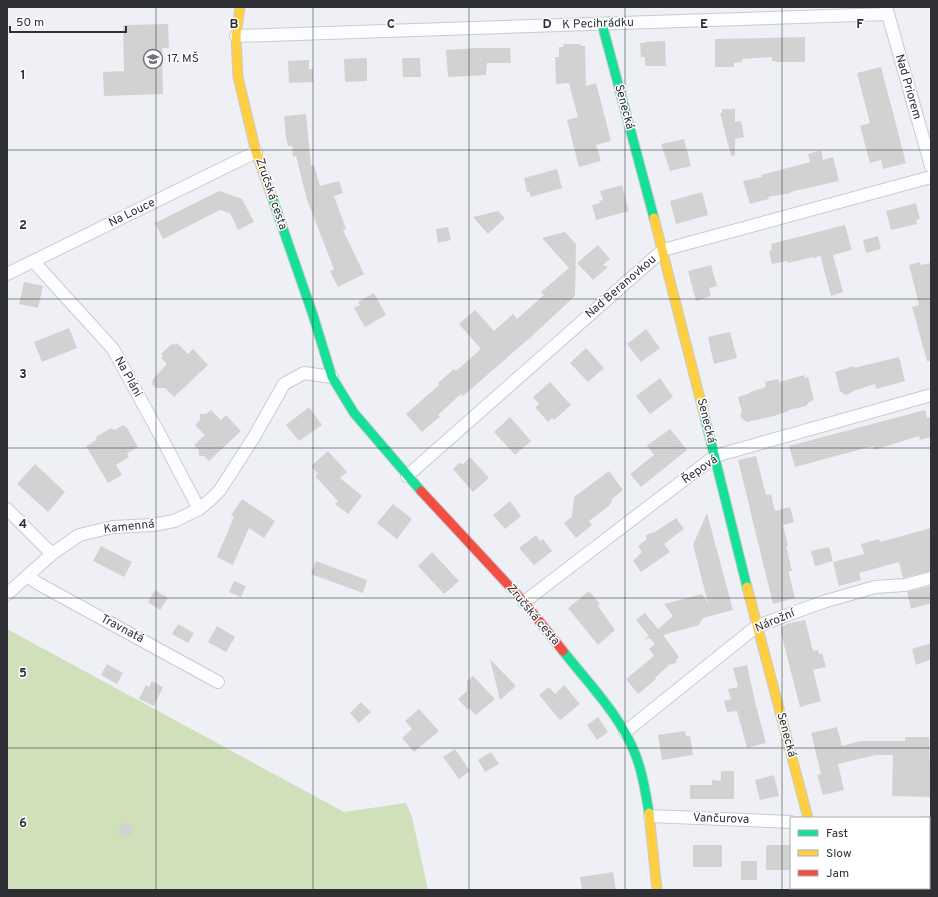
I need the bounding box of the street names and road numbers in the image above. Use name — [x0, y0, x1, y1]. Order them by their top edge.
street label: K Pecihrádku — [562, 15, 634, 33]
street label: Nad Priorem — [891, 53, 925, 121]
street label: Senecká — [610, 83, 638, 131]
street label: Zručská cesta — [251, 156, 291, 232]
street label: Na Louce — [106, 195, 158, 231]
street label: Nad Beranovkou — [582, 252, 660, 322]
street label: Na Pláni — [110, 354, 146, 400]
street label: Senecká — [693, 397, 719, 445]
street label: Řepová — [679, 452, 721, 488]
street label: Kamenná — [103, 516, 155, 538]
street label: Zručská cesta — [503, 581, 563, 649]
street label: Nárožní — [753, 605, 798, 636]
street label: Travnatá — [98, 611, 146, 647]
street label: Senecká — [772, 711, 800, 759]
street label: Vančurova — [692, 810, 750, 828]

